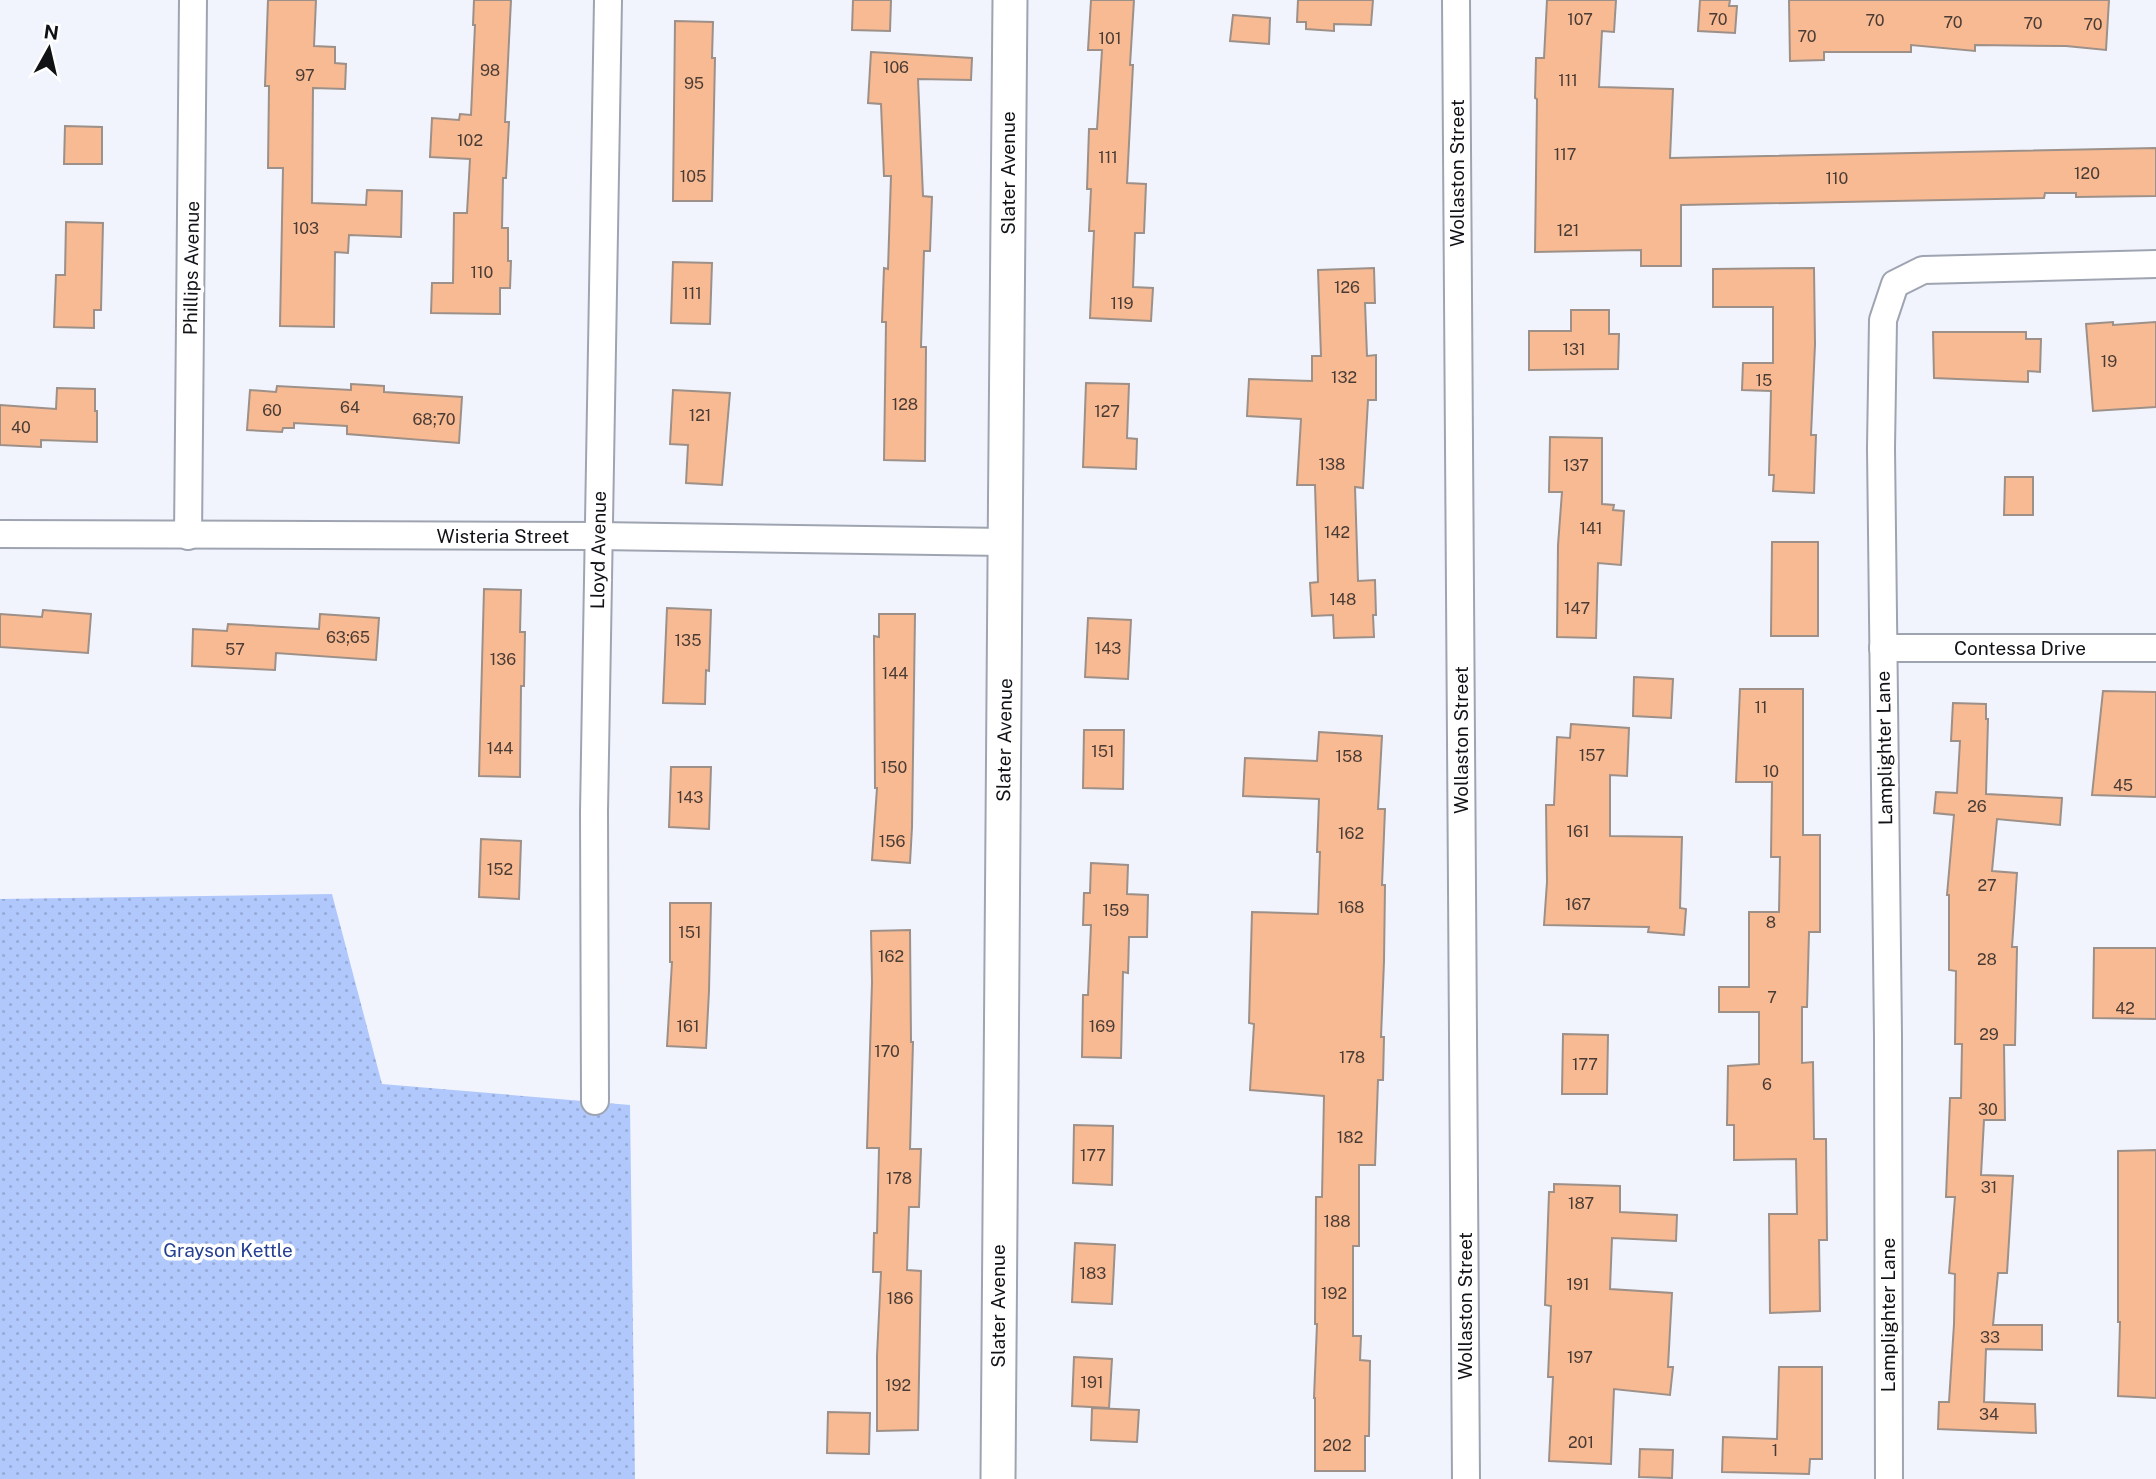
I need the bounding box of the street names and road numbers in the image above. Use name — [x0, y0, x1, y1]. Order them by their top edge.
street label: Wollaston Street — [1446, 99, 1468, 247]
street label: Slater Avenue — [997, 111, 1019, 235]
street label: Phillips Avenue — [179, 201, 203, 335]
street label: Lloyd Avenue — [586, 491, 610, 609]
street label: Wisteria Street — [437, 525, 569, 547]
street label: Contessa Drive — [1954, 637, 2086, 659]
street label: Wollaston Street — [1450, 666, 1472, 814]
street label: Lamplighter Lane — [1872, 671, 1896, 825]
street label: Slater Avenue — [992, 678, 1016, 802]
street label: Wollaston Street — [1454, 1232, 1476, 1380]
street label: Lamplighter Lane — [1877, 1238, 1899, 1392]
street label: Slater Avenue — [987, 1244, 1009, 1368]

